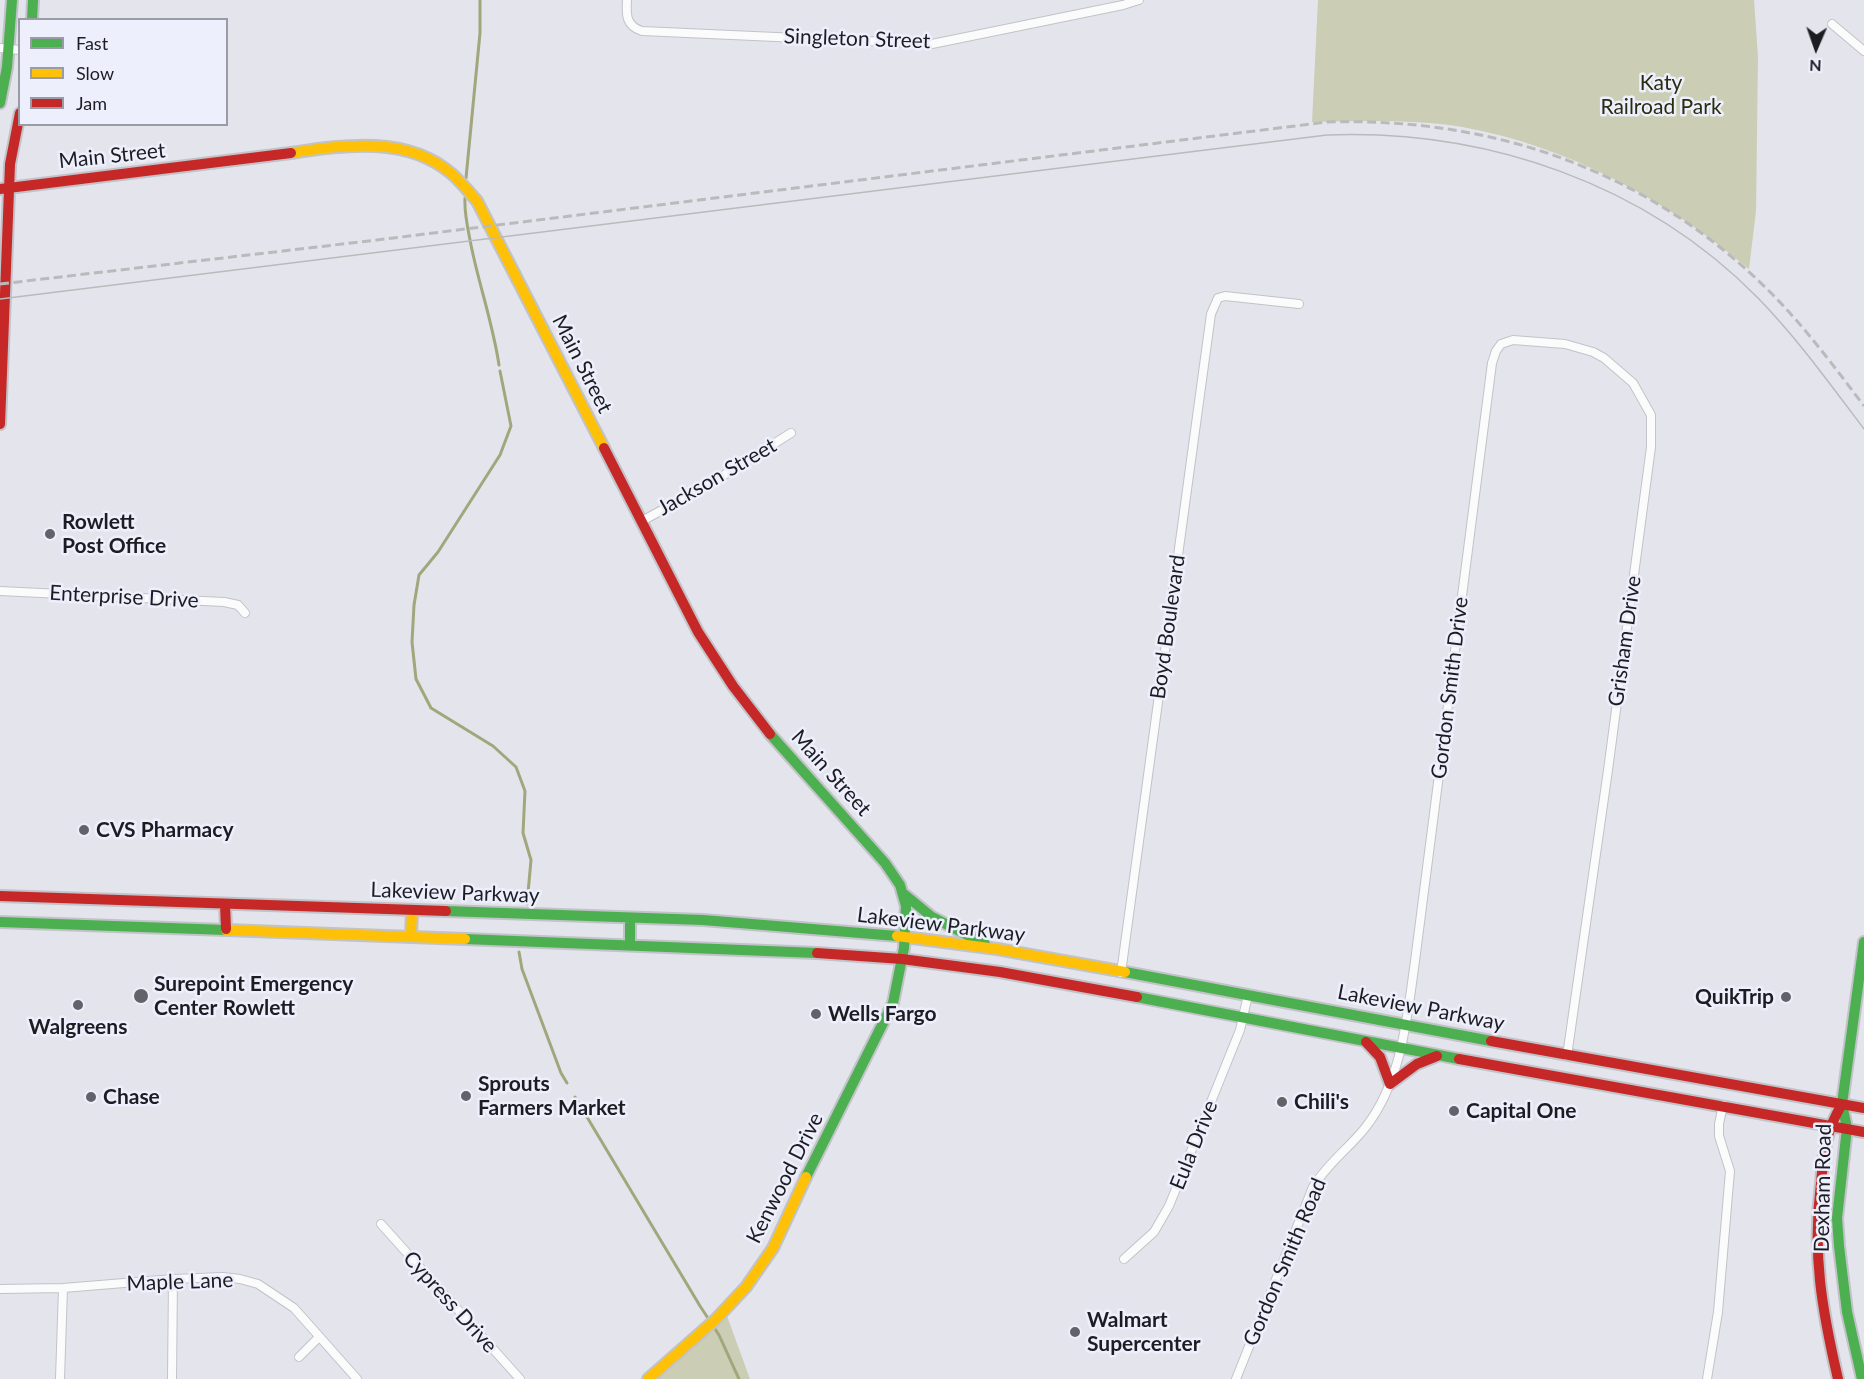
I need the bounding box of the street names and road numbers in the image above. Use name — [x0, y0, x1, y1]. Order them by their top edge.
street label: Singleton Street — [783, 24, 931, 54]
street label: Main Street — [57, 138, 167, 174]
street label: Main Street — [546, 311, 618, 417]
street label: Jackson Street — [653, 433, 781, 521]
street label: Boyd Boulevard — [1145, 553, 1191, 701]
street label: Grisham Drive — [1603, 574, 1647, 708]
street label: Enterprise Drive — [49, 581, 199, 613]
street label: Gordon Smith Drive — [1426, 596, 1474, 780]
street label: Main Street — [786, 725, 876, 821]
street label: Lakeview Parkway — [370, 877, 540, 909]
street label: Lakeview Parkway — [855, 902, 1027, 948]
street label: Lakeview Parkway — [1336, 979, 1506, 1037]
street label: Eula Drive — [1165, 1097, 1223, 1193]
street label: Kenwood Drive — [741, 1108, 829, 1248]
street label: Dexham Road — [1809, 1123, 1837, 1253]
street label: Gordon Smith Road — [1238, 1174, 1332, 1350]
street label: Cypress Drive — [398, 1246, 502, 1358]
street label: Maple Lane — [126, 1268, 234, 1296]

